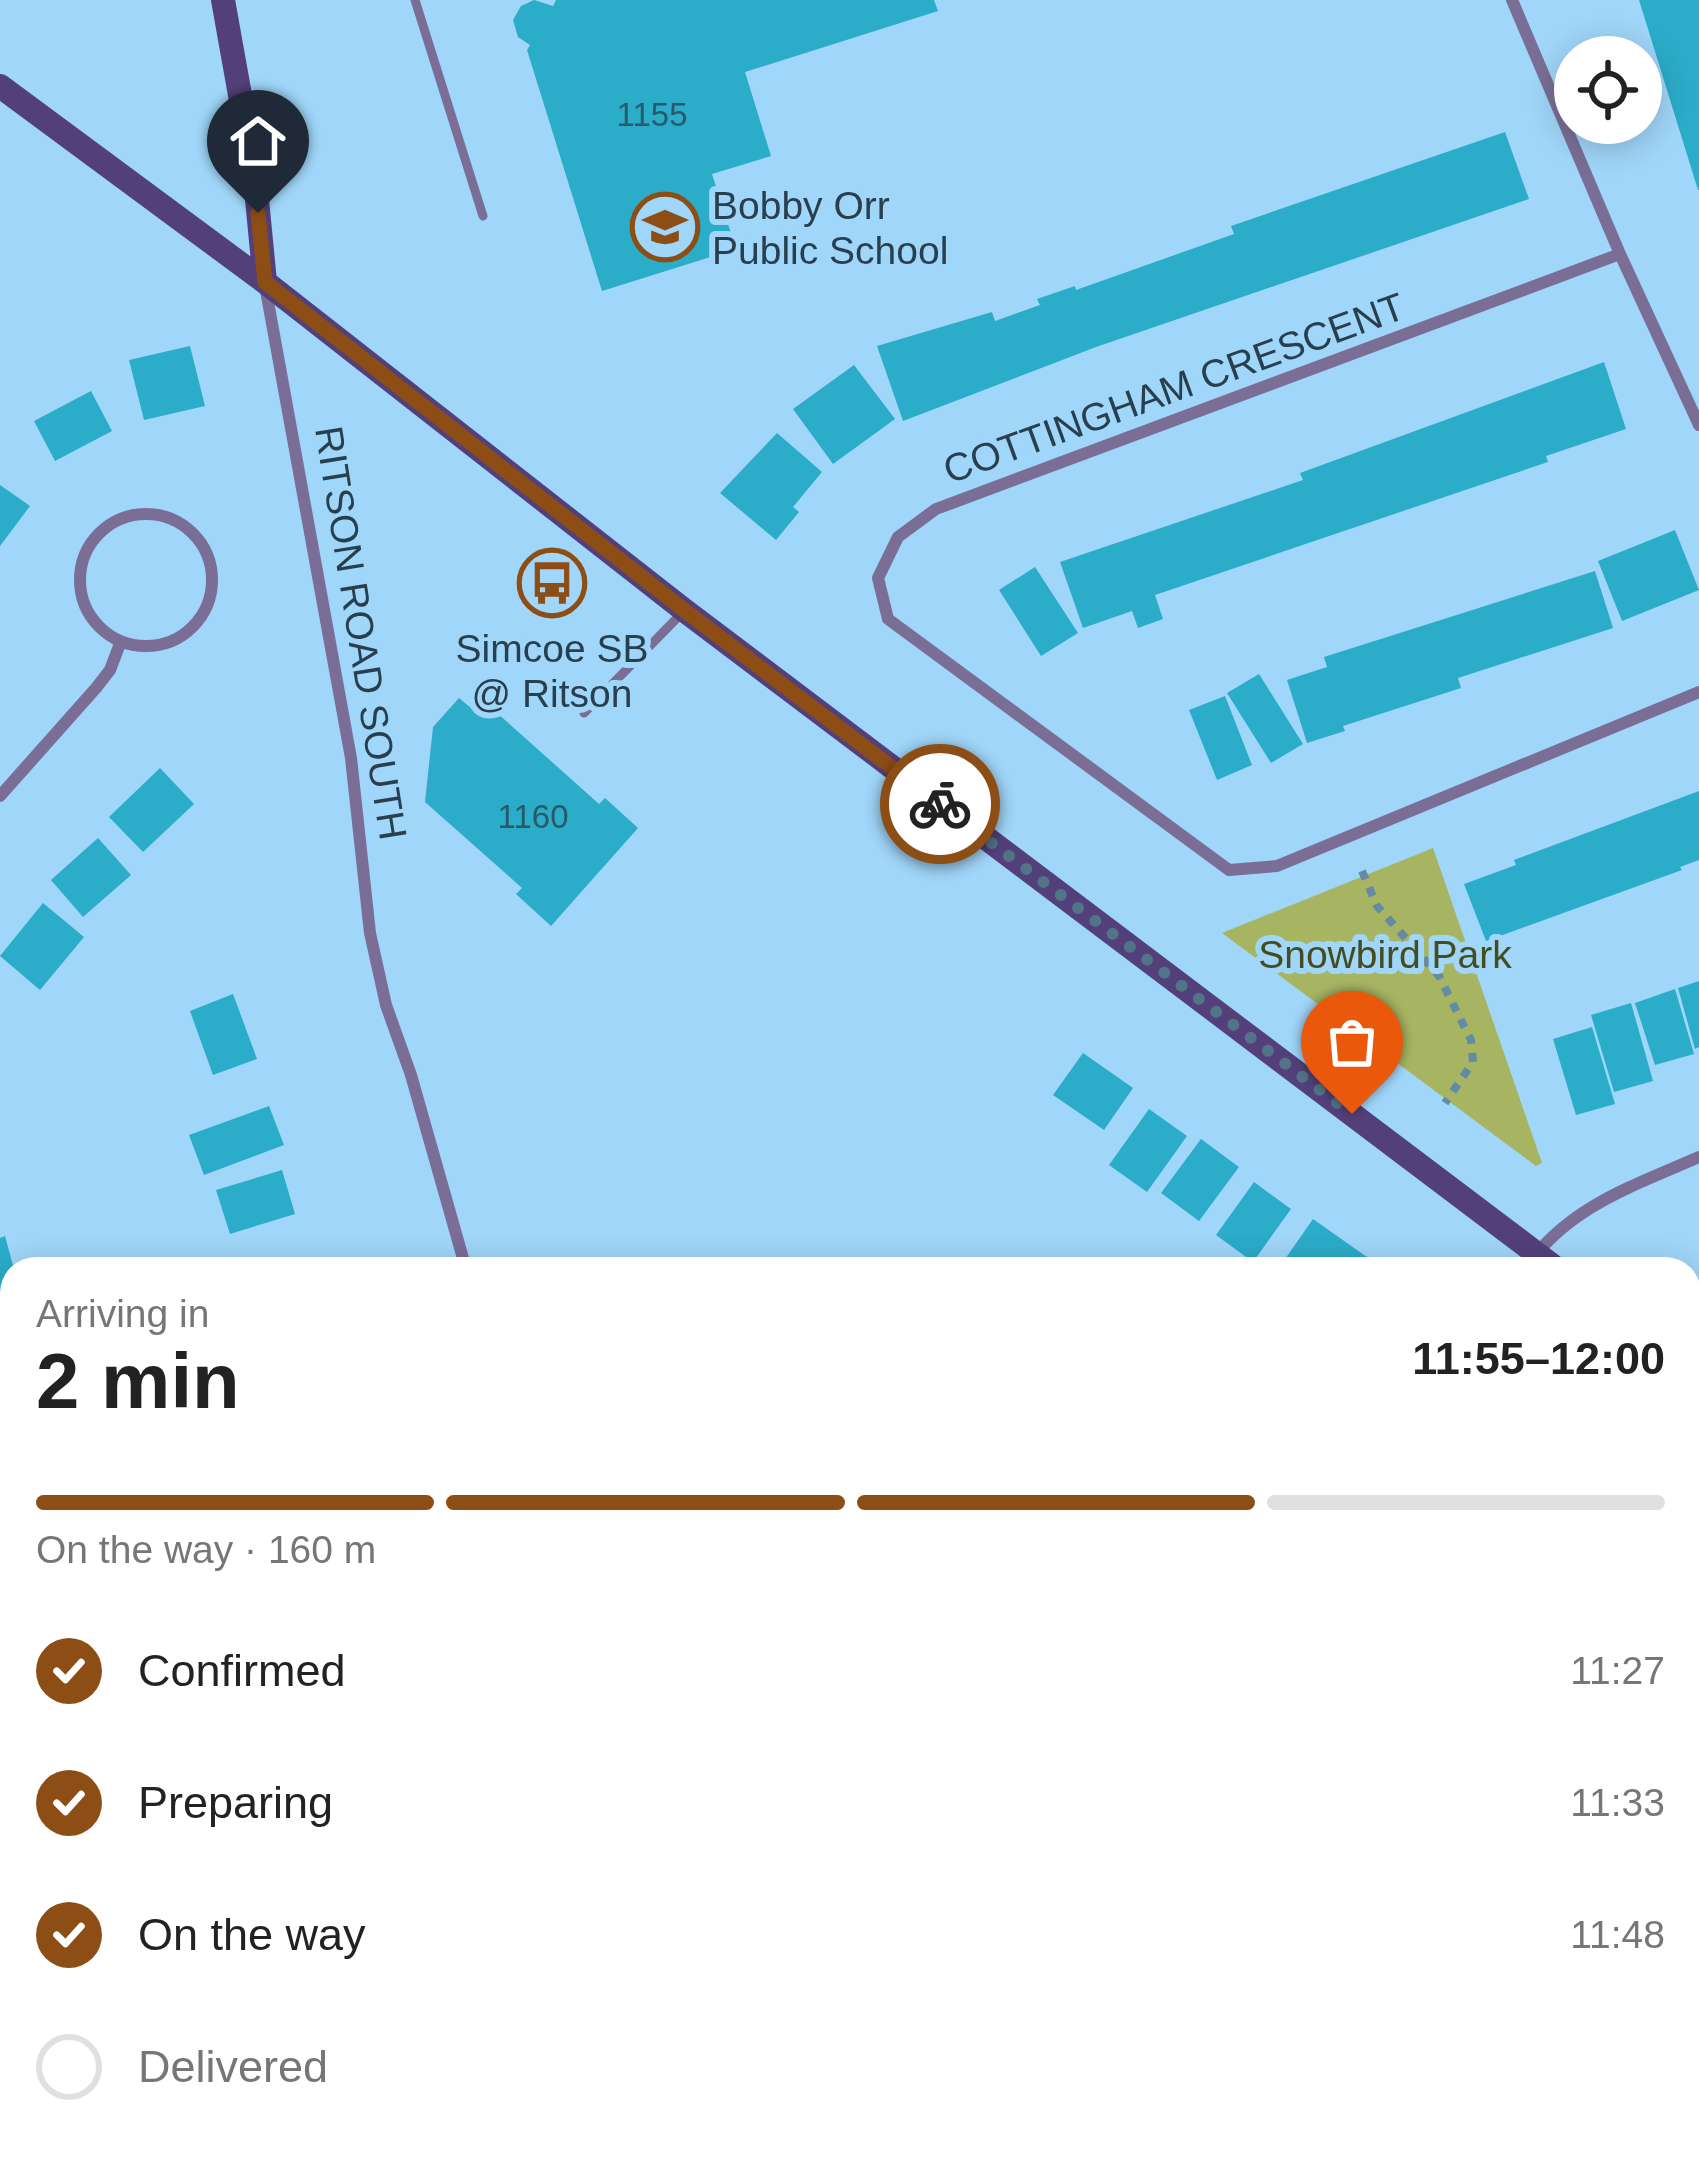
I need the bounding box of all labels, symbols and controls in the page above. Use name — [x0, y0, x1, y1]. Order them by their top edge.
map controls — [1554, 36, 1662, 144]
button: locate — [1554, 36, 1662, 144]
pin — [207, 90, 309, 213]
house number: 1155 — [617, 96, 687, 133]
icon: home — [225, 108, 291, 174]
place label: Bobby Orr Public School — [712, 184, 948, 272]
school or university icon: Bobby Orr Public School — [630, 192, 700, 262]
street label: COTTINGHAM CRESCENT — [938, 284, 1410, 492]
street label: RITSON ROAD SOUTH — [307, 423, 415, 843]
bus stop icon: Simcoe SB @ Ritson — [517, 548, 587, 618]
place label: Simcoe SB @ Ritson — [456, 627, 648, 715]
courier — [880, 744, 1000, 864]
icon: bike — [907, 771, 973, 837]
house number: 1160 — [498, 798, 568, 835]
park label: Snowbird Park — [1258, 933, 1512, 976]
pin — [1301, 991, 1403, 1114]
icon: bag — [1319, 1009, 1385, 1075]
text: Arriving in — [36, 1292, 209, 1335]
text: 11:55–12:00 — [1412, 1333, 1665, 1384]
text: 2 min — [36, 1337, 240, 1425]
text: On the way · 160 m — [36, 1528, 376, 1571]
icon: check — [36, 1638, 102, 1704]
text: Confirmed — [138, 1645, 346, 1696]
text: 11:27 — [1570, 1649, 1665, 1692]
icon: check — [36, 1770, 102, 1836]
text: Preparing — [138, 1777, 333, 1828]
text: 11:33 — [1570, 1781, 1665, 1824]
icon: check — [36, 1902, 102, 1968]
text: On the way — [138, 1909, 366, 1960]
text: 11:48 — [1570, 1913, 1665, 1956]
text: Delivered — [138, 2041, 328, 2092]

